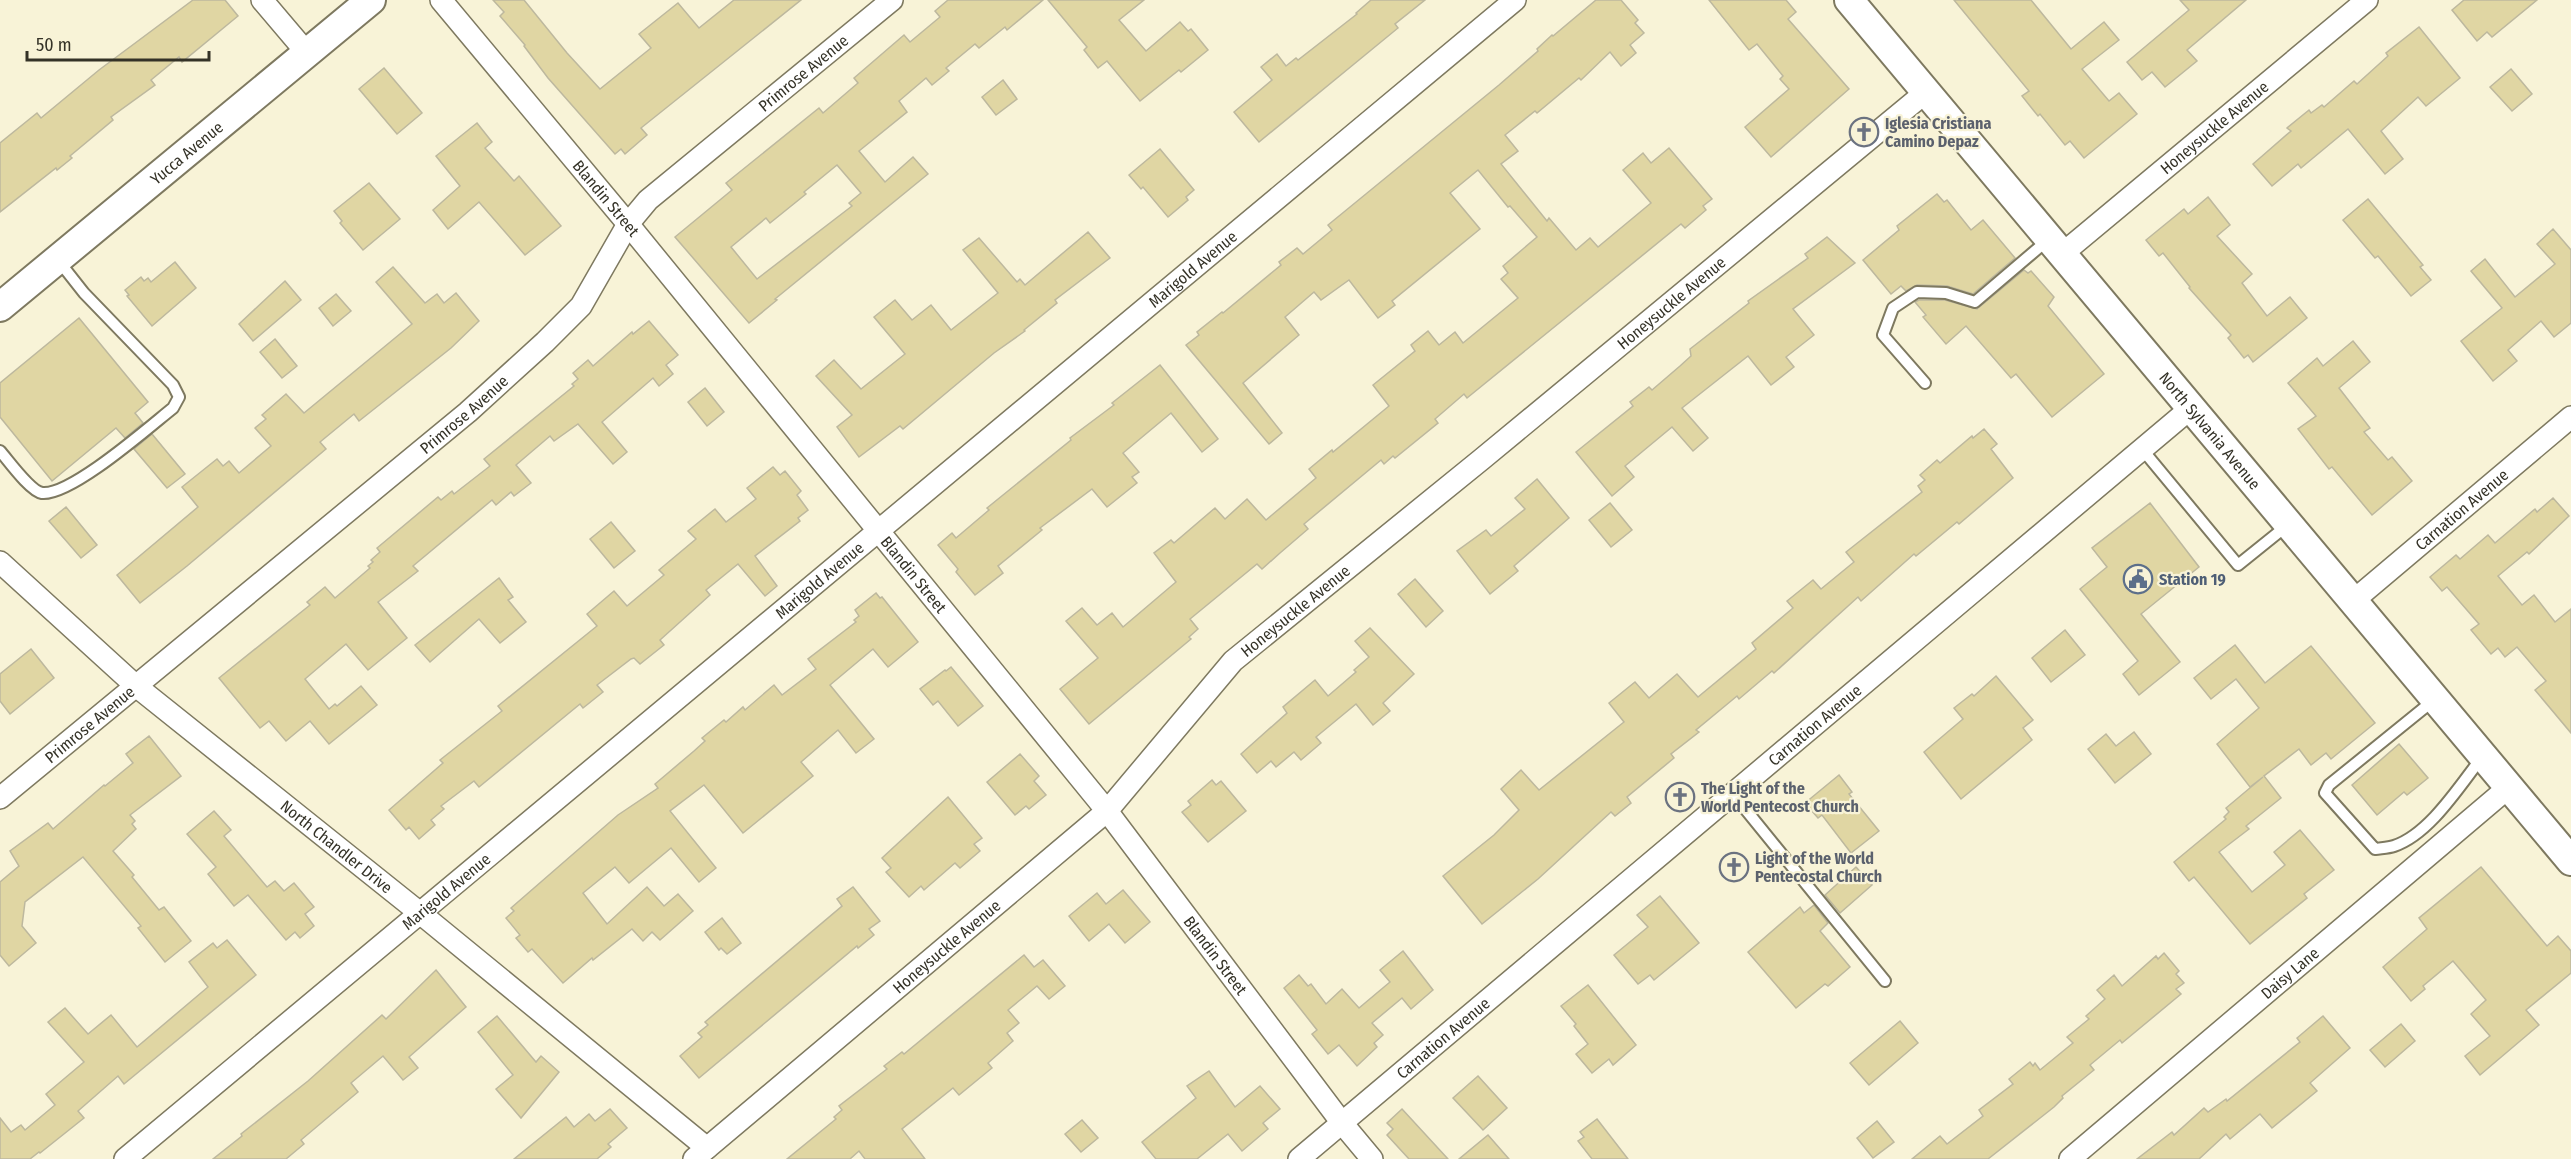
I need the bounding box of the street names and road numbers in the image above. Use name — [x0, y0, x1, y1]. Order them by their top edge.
street label: Primrose Avenue — [755, 30, 852, 115]
street label: Honeysuckle Avenue — [2156, 77, 2272, 178]
street label: Yucca Avenue — [146, 117, 227, 188]
street label: Blandin Street — [569, 156, 644, 241]
street label: Marigold Avenue — [1145, 227, 1241, 311]
street label: Honeysuckle Avenue — [1613, 252, 1729, 353]
street label: North Sylvania Avenue — [2156, 368, 2265, 493]
street label: Primrose Avenue — [416, 371, 512, 457]
street label: Carnation Avenue — [2411, 465, 2512, 554]
street label: Blandin Street — [877, 532, 951, 617]
street label: Marigold Avenue — [771, 538, 867, 622]
street label: Honeysuckle Avenue — [1237, 561, 1354, 660]
street label: Carnation Avenue — [1764, 680, 1865, 769]
street label: Primrose Avenue — [41, 682, 138, 767]
street label: North Chandler Drive — [277, 796, 397, 897]
street label: Marigold Avenue — [398, 849, 494, 934]
street label: Honeysuckle Avenue — [889, 896, 1004, 997]
street label: Blandin Street — [1180, 912, 1252, 999]
street label: Daisy Lane — [2257, 943, 2323, 1003]
street label: Carnation Avenue — [1392, 993, 1493, 1082]

